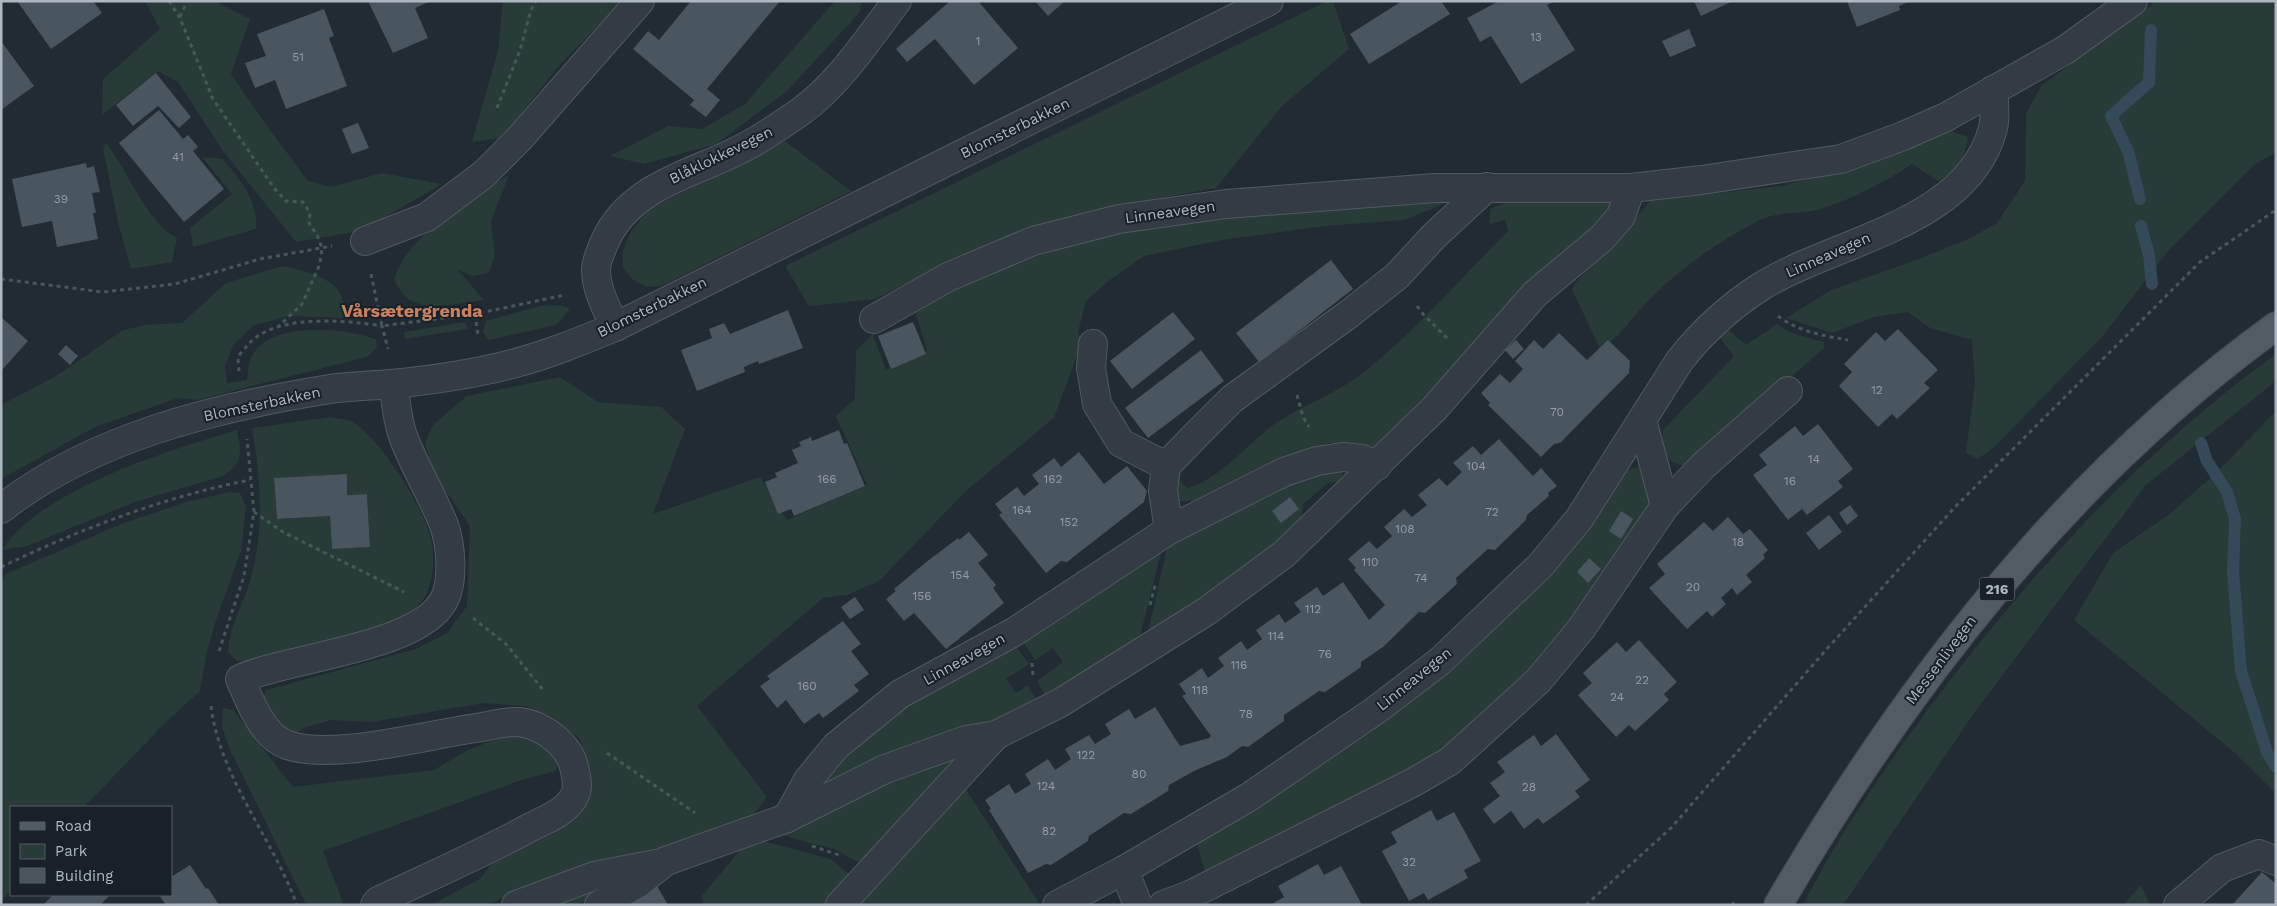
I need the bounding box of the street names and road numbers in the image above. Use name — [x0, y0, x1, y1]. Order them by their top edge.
street label: Blomsterbakken — [957, 94, 1073, 162]
street label: Blåklokkevegen — [666, 122, 776, 188]
street label: Linneavegen — [1124, 197, 1216, 227]
street label: Linneavegen — [1783, 228, 1873, 282]
street label: Blomsterbakken — [594, 273, 710, 341]
street label: Blomsterbakken — [202, 383, 322, 425]
road number: 216 — [1980, 578, 2014, 600]
street label: Messenlivegen — [1902, 612, 1980, 708]
street label: Linneavegen — [920, 629, 1008, 689]
street label: Linneavegen — [1373, 643, 1455, 715]

